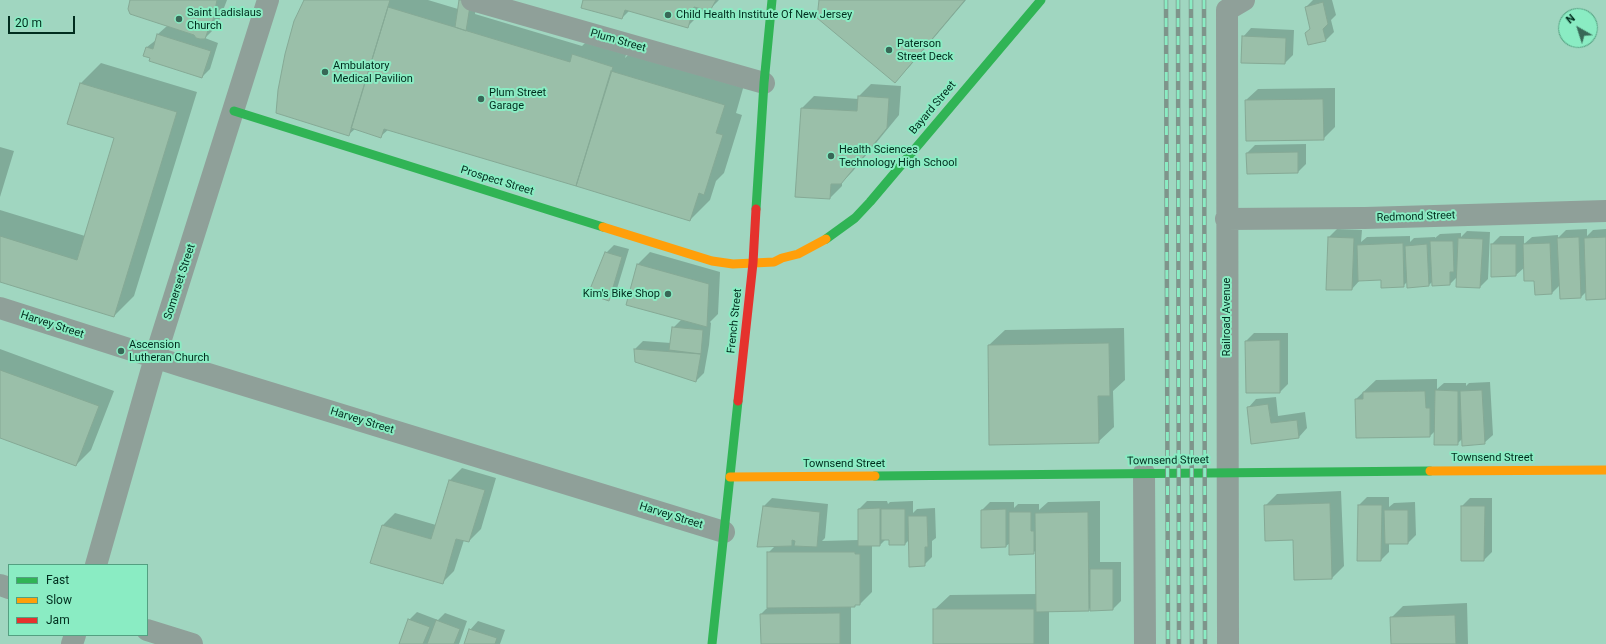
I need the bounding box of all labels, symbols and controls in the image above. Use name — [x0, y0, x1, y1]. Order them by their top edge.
place label: Saint Ladislaus Church — [187, 6, 261, 32]
scale bar — [10, 8, 77, 34]
place label: Child Health Institute Of New Jersey — [676, 8, 852, 22]
north arrow — [1558, 8, 1598, 48]
marker: Child Health Institute Of New Jersey — [663, 10, 673, 20]
text: N — [1564, 12, 1578, 27]
marker: Saint Ladislaus Church — [174, 14, 184, 24]
text: 20 m — [15, 16, 42, 30]
street label: Plum Street — [589, 27, 647, 55]
place label: Paterson Street Deck — [897, 37, 953, 63]
marker: Paterson Street Deck — [884, 45, 894, 55]
place label: Ambulatory Medical Pavilion — [333, 59, 413, 85]
marker: Ambulatory Medical Pavilion — [320, 67, 330, 77]
street label: Bayard Street — [907, 79, 959, 137]
place label: Plum Street Garage — [489, 86, 546, 112]
marker: Plum Street Garage — [476, 94, 486, 104]
place label: Health Sciences Technology High School — [839, 143, 957, 169]
marker: Health Sciences Technology High School — [826, 151, 836, 161]
street label: Prospect Street — [459, 164, 535, 198]
street label: Redmond Street — [1376, 209, 1456, 225]
street label: Somerset Street — [162, 242, 198, 322]
street label: Railroad Avenue — [1220, 278, 1234, 356]
place label: Kim's Bike Shop — [583, 287, 660, 301]
street label: French Street — [725, 288, 745, 354]
marker: Kim's Bike Shop — [663, 289, 673, 299]
street label: Harvey Street — [19, 309, 85, 341]
place label: Ascension Lutheran Church — [129, 338, 209, 364]
marker: Ascension Lutheran Church — [116, 346, 126, 356]
street label: Harvey Street — [329, 405, 395, 437]
street label: Townsend Street — [1451, 451, 1533, 465]
street label: Townsend Street — [1127, 454, 1209, 468]
street label: Townsend Street — [803, 457, 885, 471]
street label: Harvey Street — [638, 500, 704, 532]
legend — [8, 564, 148, 636]
text: Fast — [46, 573, 69, 587]
text: Slow — [46, 593, 72, 607]
text: Jam — [46, 613, 70, 627]

